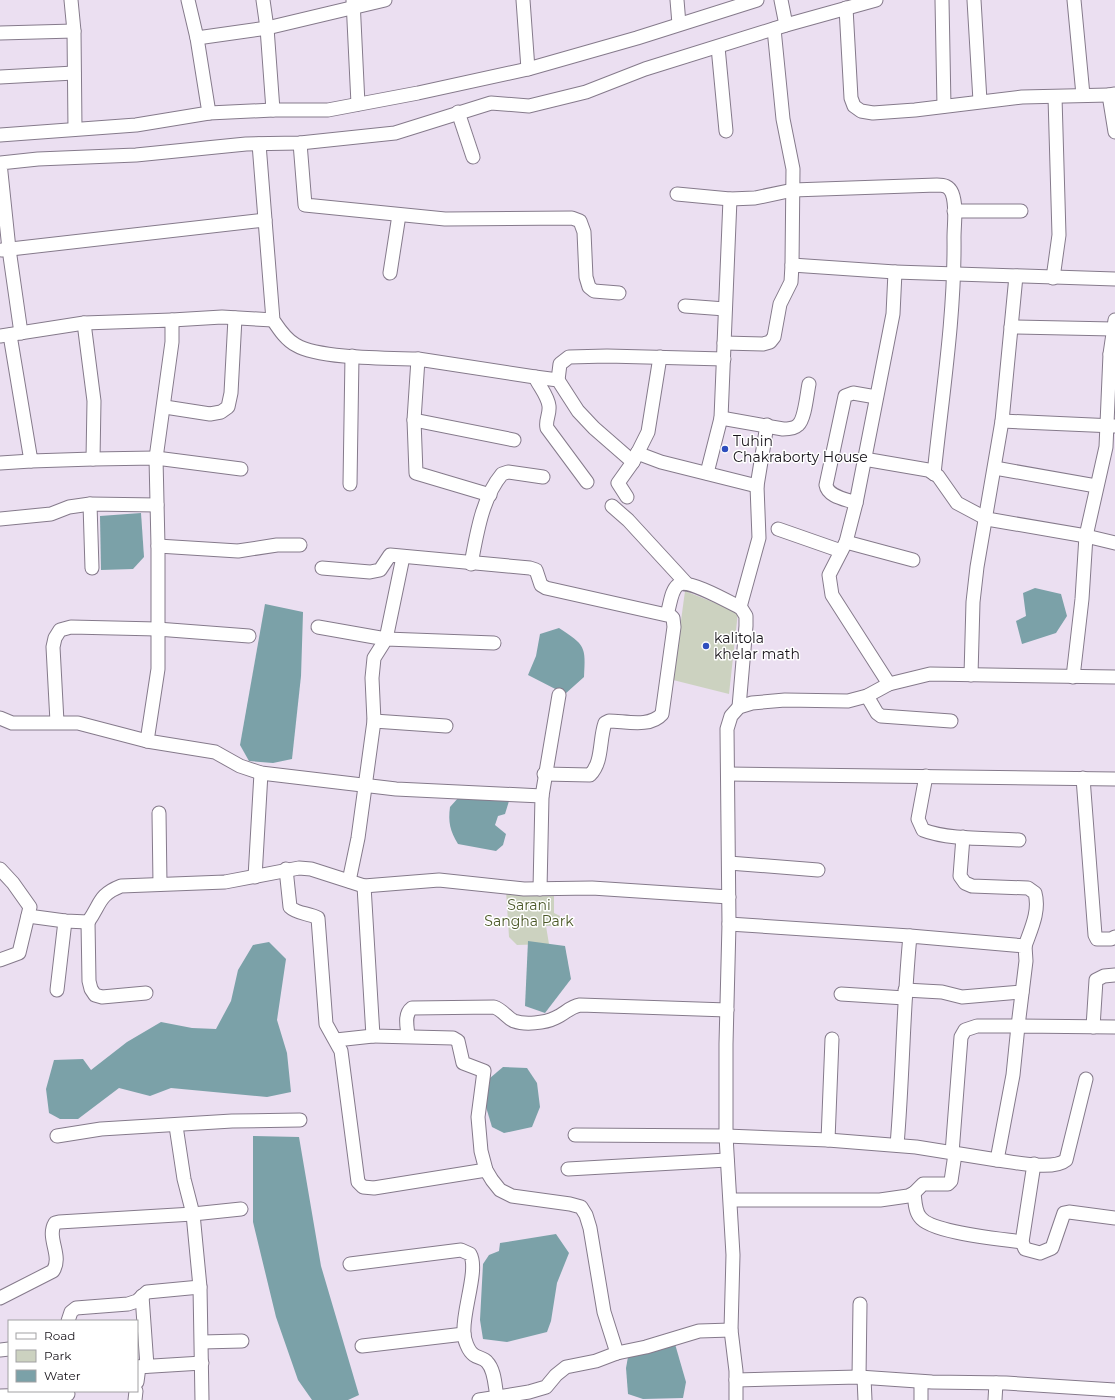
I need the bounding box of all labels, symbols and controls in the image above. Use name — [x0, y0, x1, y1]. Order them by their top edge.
place label: Tuhin Chakraborty House — [733, 432, 868, 466]
marker: Tuhin Chakraborty House — [720, 444, 730, 454]
place label: kalitola khelar math — [714, 629, 800, 663]
marker: kalitola khelar math — [701, 641, 711, 651]
park label: Sarani Sangha Park — [484, 896, 574, 930]
legend — [8, 1320, 138, 1392]
text: Road — [44, 1328, 75, 1343]
text: Park — [44, 1348, 72, 1363]
text: Water — [44, 1368, 81, 1383]

